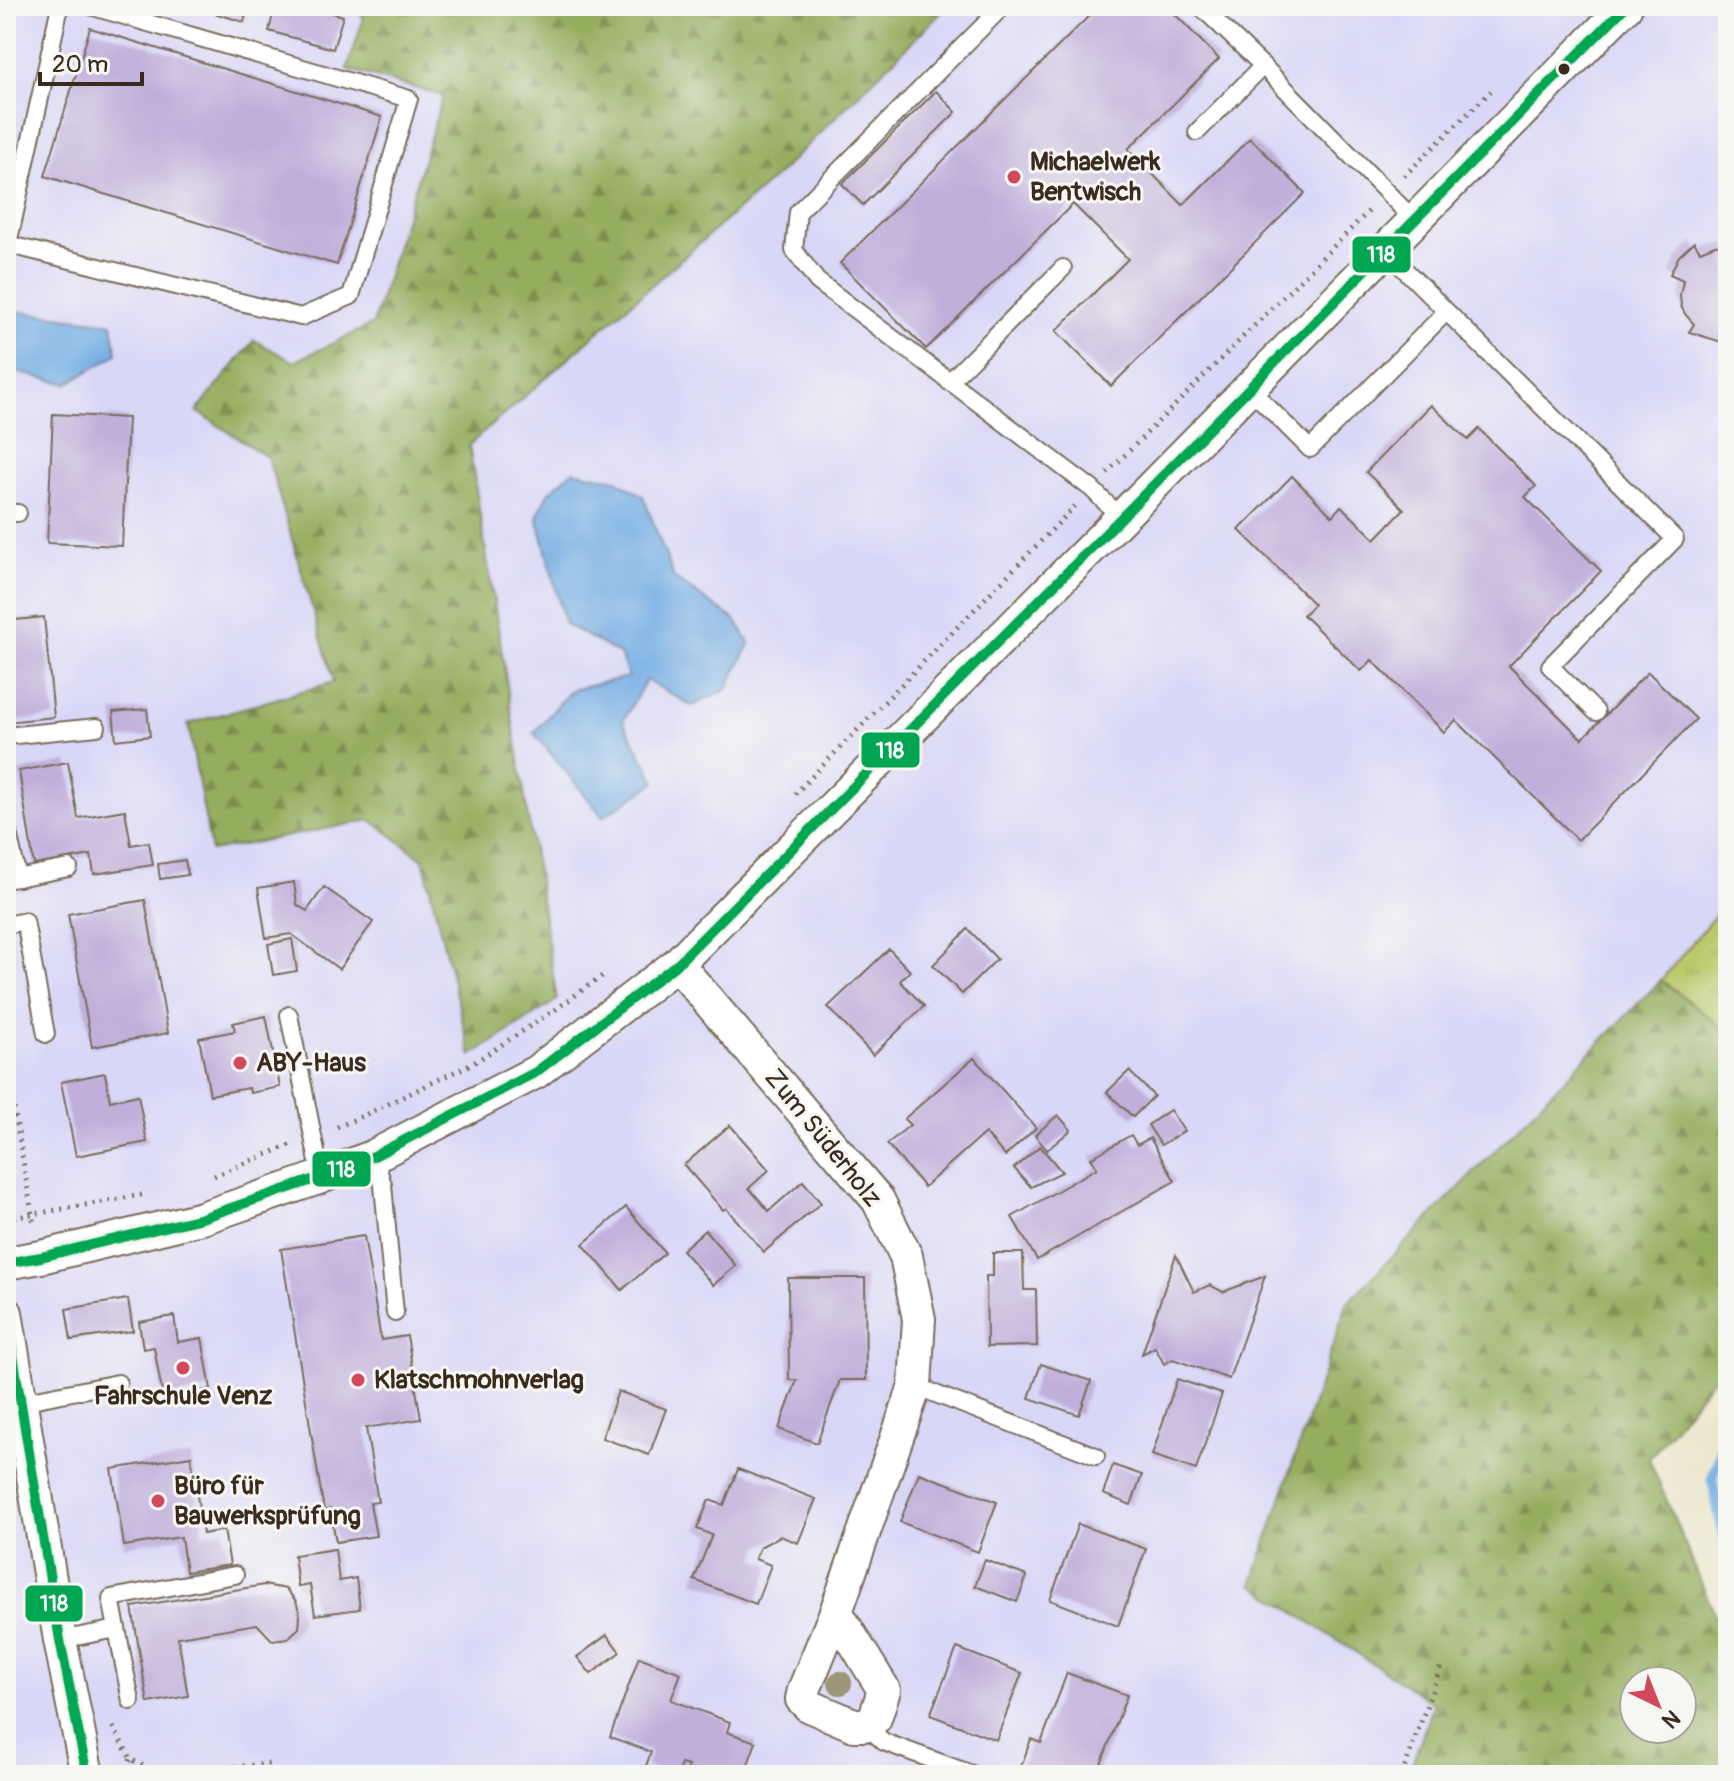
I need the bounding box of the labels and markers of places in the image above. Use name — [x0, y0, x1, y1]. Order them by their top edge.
unlabelled marker — [1556, 61, 1572, 77]
place label: Michaelwerk Bentwisch — [1030, 146, 1161, 208]
marker: Michaelwerk Bentwisch — [1005, 168, 1023, 186]
place label: ABY-Haus — [256, 1047, 366, 1079]
marker: ABY-Haus — [231, 1054, 249, 1072]
marker: Fahrschule Venz — [174, 1359, 192, 1377]
place label: Klatschmohnverlag — [374, 1364, 584, 1396]
marker: Klatschmohnverlag — [349, 1371, 367, 1389]
place label: Fahrschule Venz — [94, 1380, 273, 1412]
place label: Büro für Bauwerksprüfung — [174, 1470, 361, 1532]
marker: Büro für Bauwerksprüfung — [149, 1492, 167, 1510]

